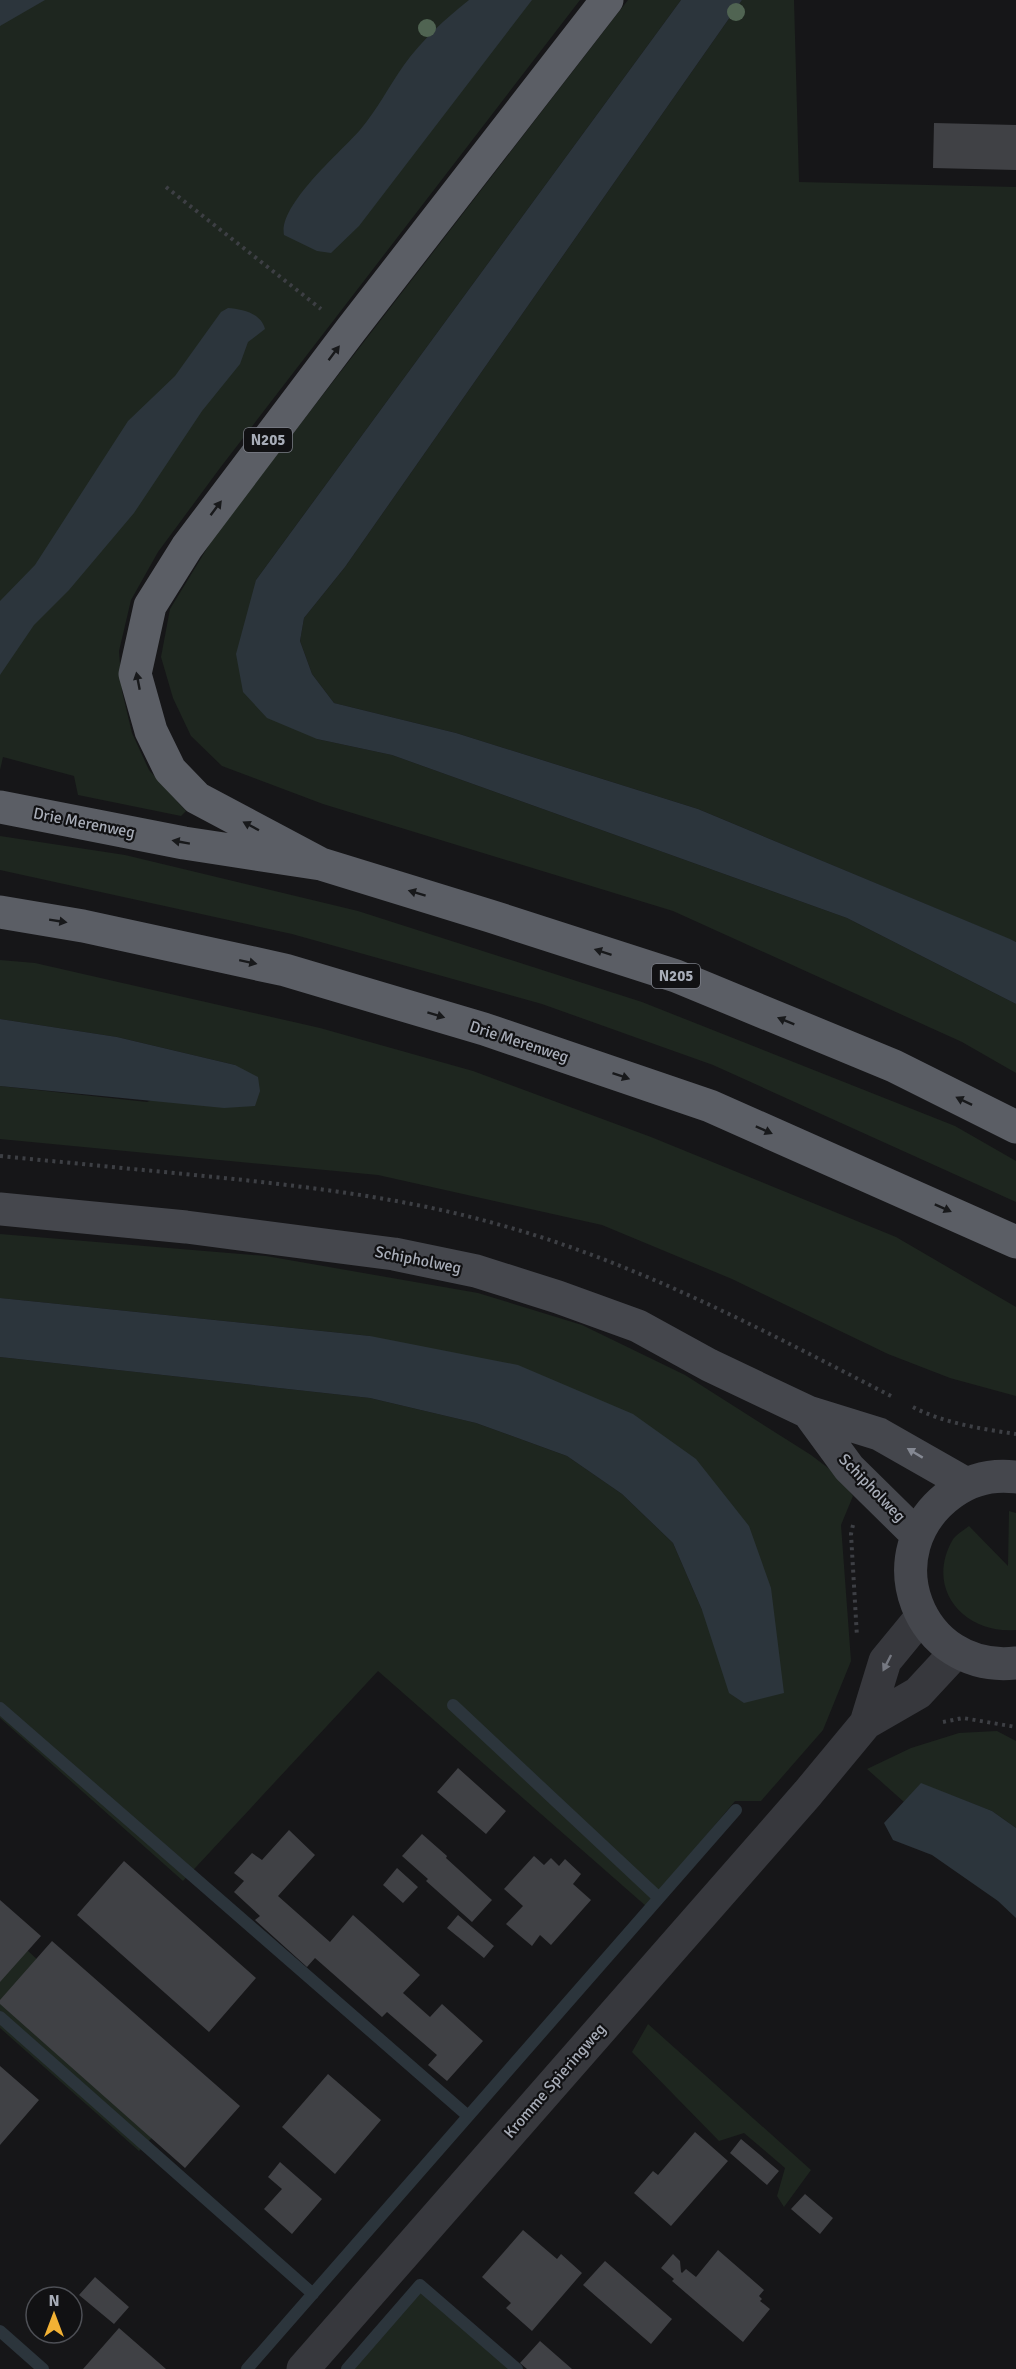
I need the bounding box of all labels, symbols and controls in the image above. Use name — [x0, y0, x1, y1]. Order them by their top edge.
one-way arrow — [327, 345, 340, 361]
road number: N205 — [244, 428, 292, 452]
one-way arrow — [210, 501, 222, 516]
one-way arrow — [133, 671, 142, 690]
street label: Drie Merenweg — [31, 803, 137, 843]
one-way arrow — [242, 822, 260, 832]
one-way arrow — [171, 837, 190, 846]
one-way arrow — [408, 888, 426, 897]
one-way arrow — [48, 917, 67, 926]
one-way arrow — [594, 947, 612, 957]
one-way arrow — [239, 958, 258, 967]
road number: N205 — [652, 964, 700, 988]
one-way arrow — [427, 1011, 445, 1020]
one-way arrow — [776, 1016, 794, 1026]
street label: Drie Merenweg — [467, 1017, 571, 1067]
one-way arrow — [612, 1072, 630, 1081]
one-way arrow — [955, 1096, 972, 1105]
one-way arrow — [755, 1126, 773, 1135]
one-way arrow — [934, 1203, 952, 1213]
street label: Schipholweg — [373, 1242, 463, 1278]
one-way arrow — [907, 1448, 923, 1459]
street label: Schipholweg — [834, 1450, 910, 1526]
one-way arrow — [882, 1654, 892, 1672]
street label: Kromme Spieringweg — [500, 2019, 610, 2143]
north arrow — [24, 2285, 84, 2345]
text: N — [48, 2291, 60, 2311]

